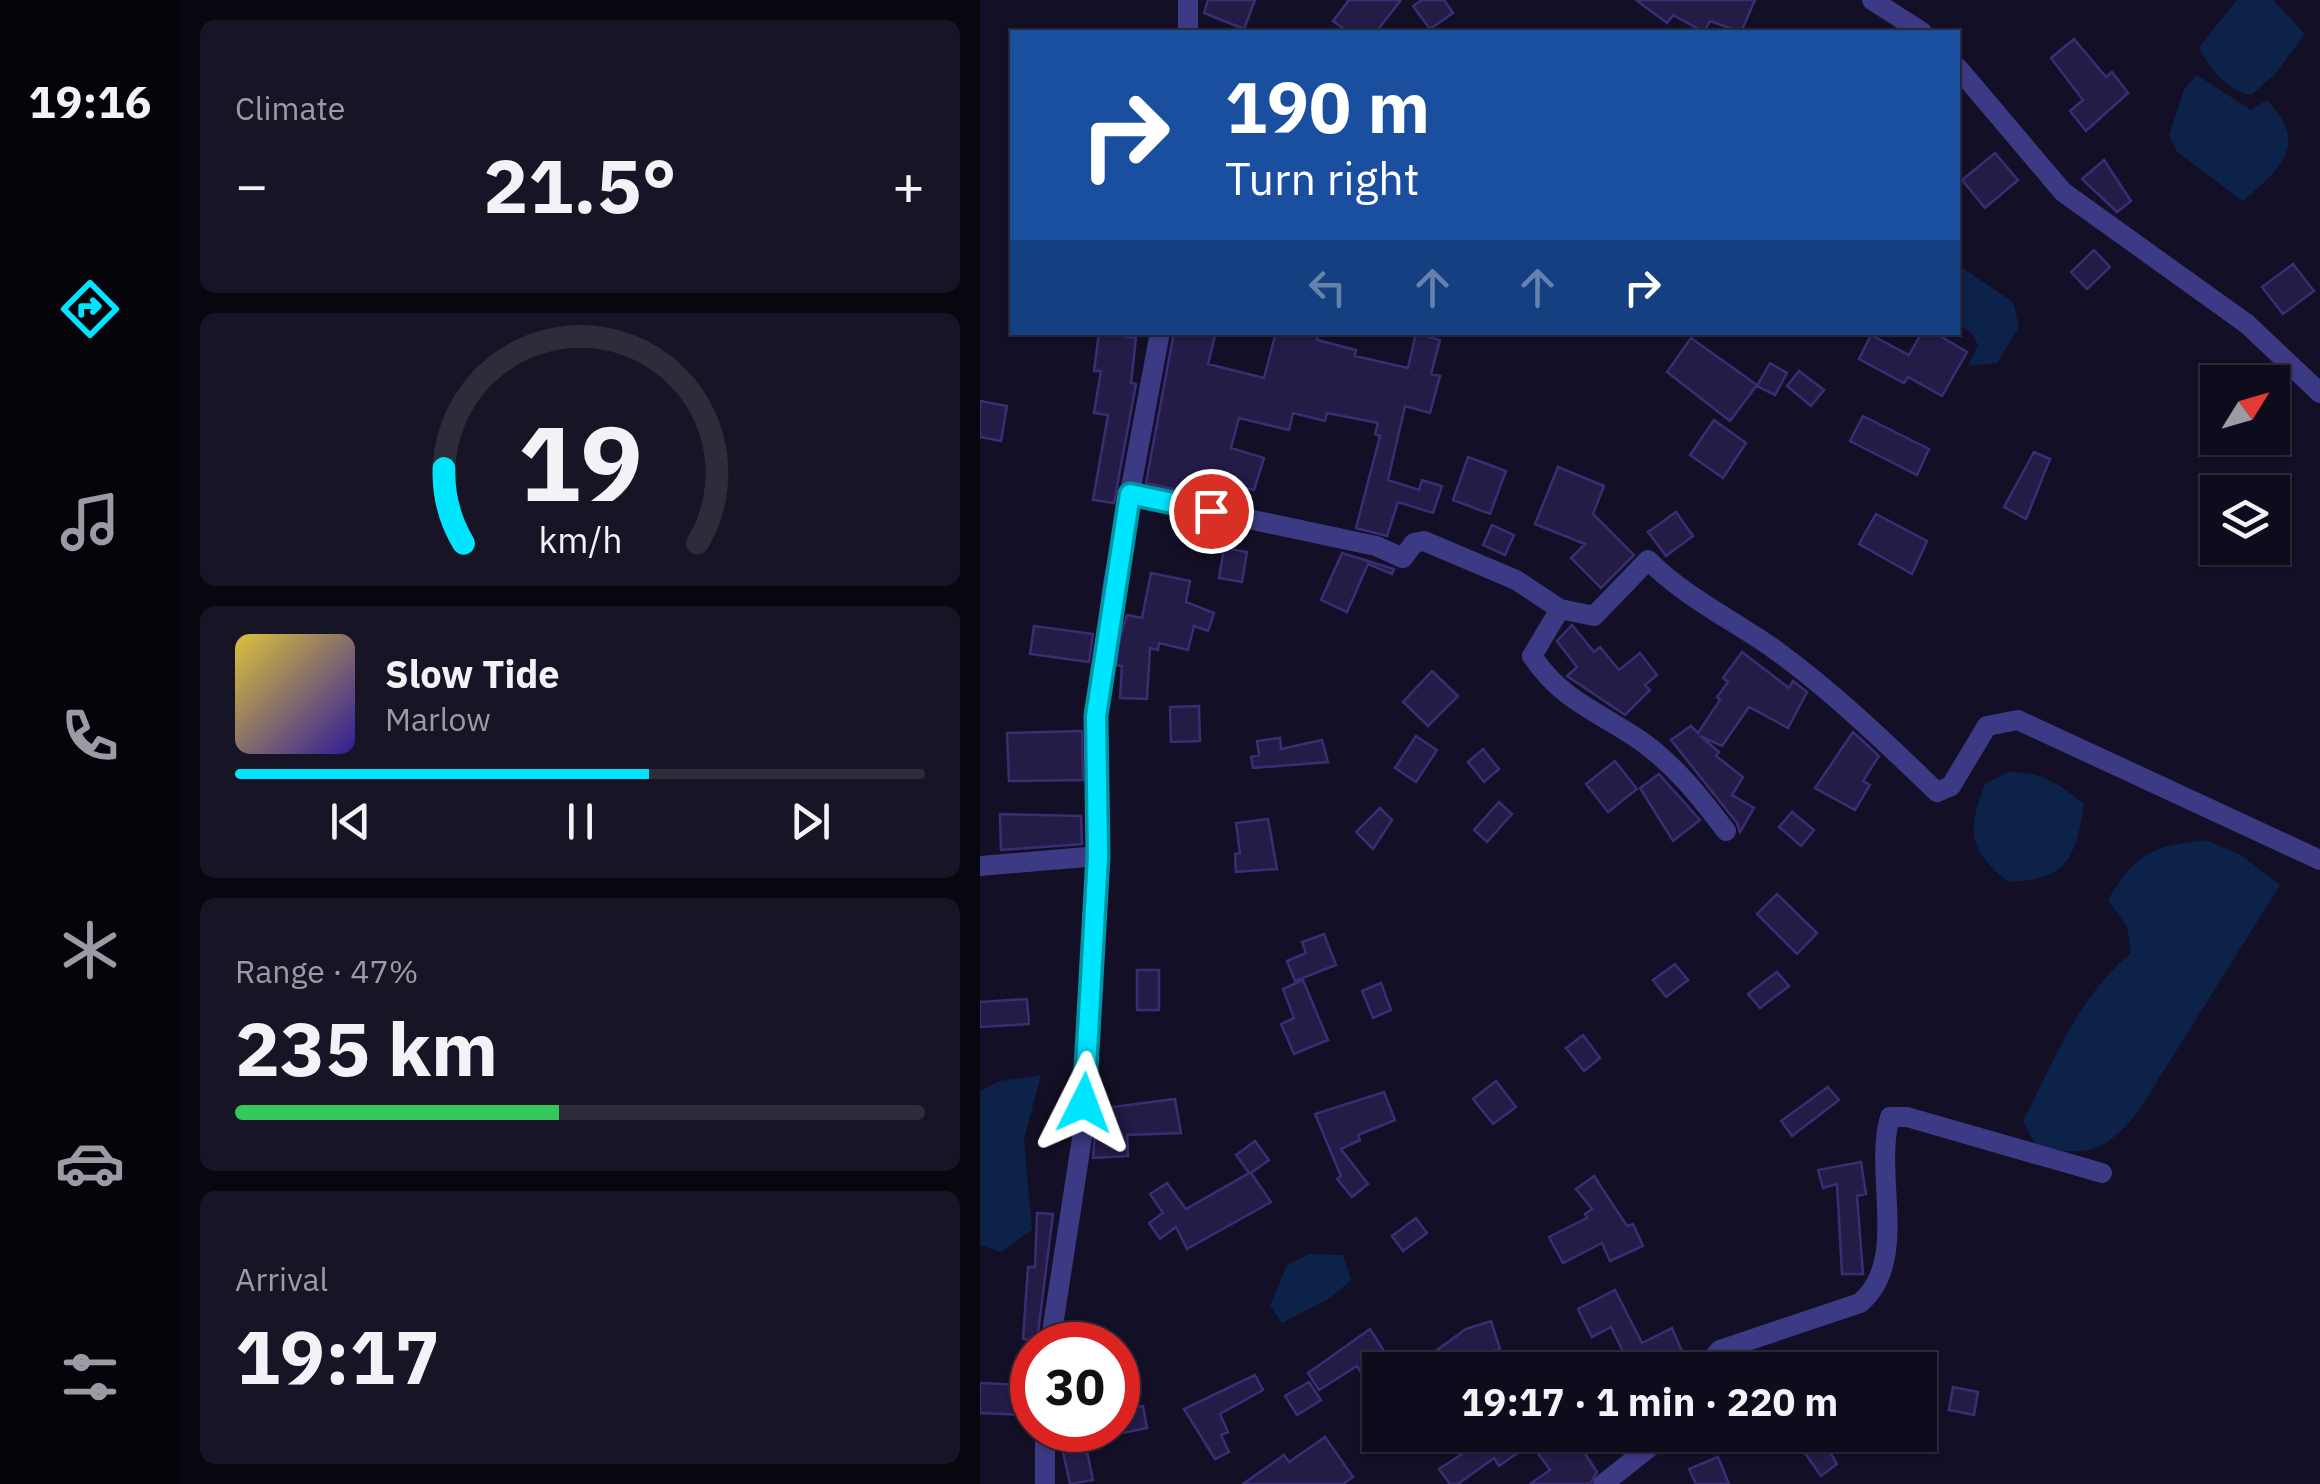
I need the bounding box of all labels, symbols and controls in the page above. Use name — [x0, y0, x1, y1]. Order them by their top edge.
text: 190 m — [1225, 61, 1430, 152]
icon: right — [1060, 70, 1190, 200]
text: 19:16 — [29, 72, 151, 130]
text: Climate — [235, 87, 345, 129]
text: 21.5° — [483, 136, 677, 234]
text: − — [235, 149, 268, 220]
text: + — [892, 149, 925, 220]
text: Turn right — [1225, 149, 1420, 207]
icon: left — [1300, 260, 1355, 315]
icon: ahead — [1405, 260, 1460, 315]
icon: ahead — [1510, 260, 1565, 315]
icon: right — [1615, 260, 1670, 315]
icon: directions — [55, 274, 125, 344]
north arrow — [2200, 365, 2290, 455]
map controls — [2200, 365, 2290, 565]
text: 19 — [518, 394, 642, 530]
pin — [1169, 469, 1254, 554]
button: layers — [2200, 475, 2290, 565]
icon: arrive — [1184, 484, 1239, 539]
icon: music — [55, 487, 125, 557]
text: km/h — [538, 516, 622, 563]
text: Slow Tide — [385, 649, 560, 698]
text: Marlow — [385, 698, 491, 740]
icon: phone — [55, 701, 125, 771]
icon: previous — [323, 794, 378, 849]
icon: pause — [553, 794, 608, 849]
icon: next — [783, 794, 838, 849]
icon: climate — [55, 915, 125, 985]
text: Range · 47% — [235, 950, 418, 992]
text: 235 km — [235, 999, 498, 1097]
position arrow — [1032, 1051, 1136, 1155]
icon: car — [55, 1128, 125, 1198]
text: Arrival — [235, 1258, 328, 1300]
text: 19:17 — [235, 1307, 440, 1405]
speed limit sign: 30 — [1010, 1322, 1140, 1452]
icon: filters — [55, 1342, 125, 1412]
text: 19:17 · 1 min · 220 m — [1461, 1377, 1838, 1426]

